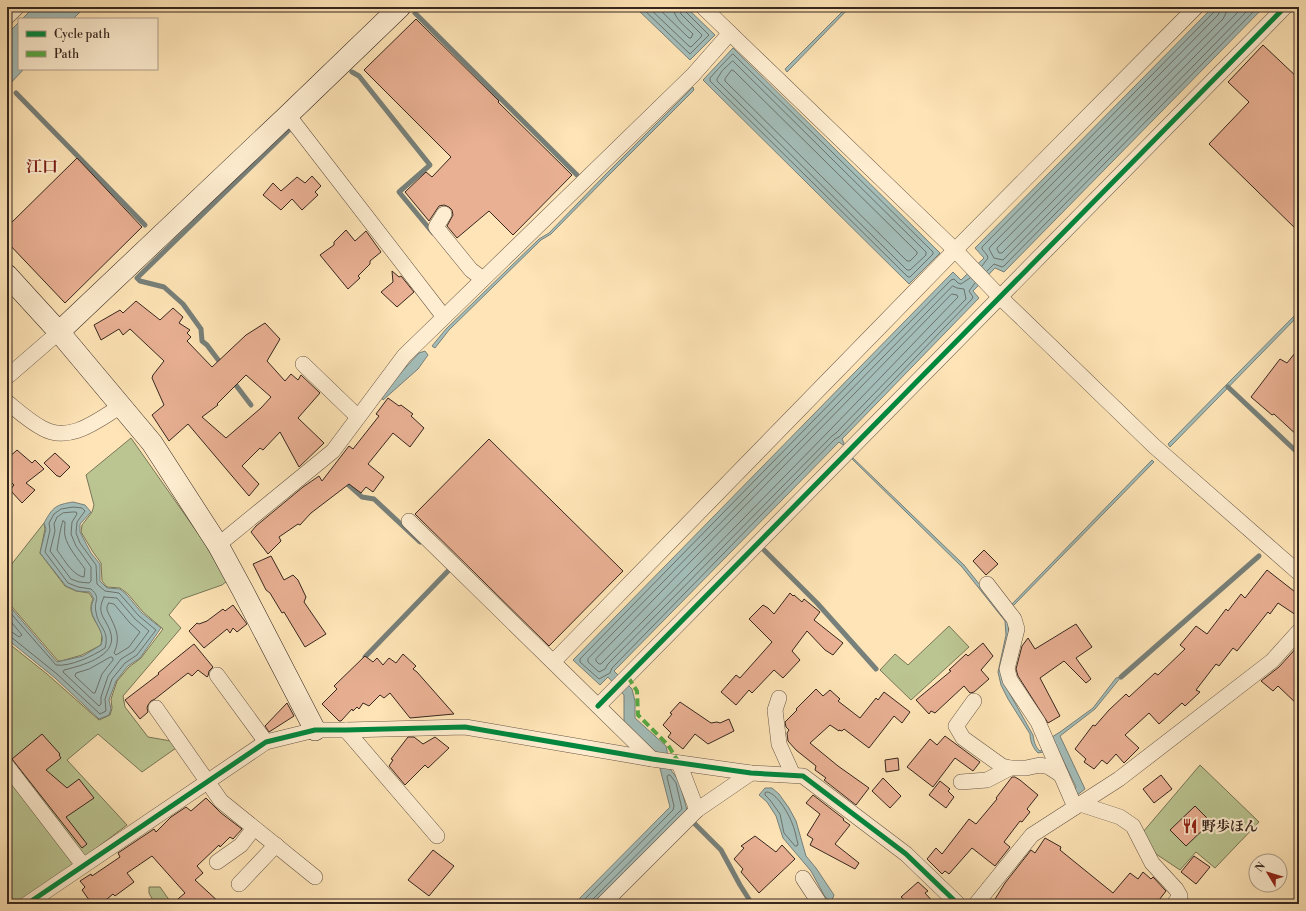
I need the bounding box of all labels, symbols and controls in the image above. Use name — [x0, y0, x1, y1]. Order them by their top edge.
legend — [18, 18, 158, 70]
text: Cycle path — [54, 27, 110, 42]
text: Path — [54, 47, 79, 62]
district label: 江口 — [26, 157, 58, 177]
restaurant icon: 野歩ほん — [1181, 817, 1199, 835]
place label: 野歩ほん — [1202, 818, 1258, 836]
north arrow — [1248, 853, 1288, 893]
text: N — [1253, 859, 1269, 875]

